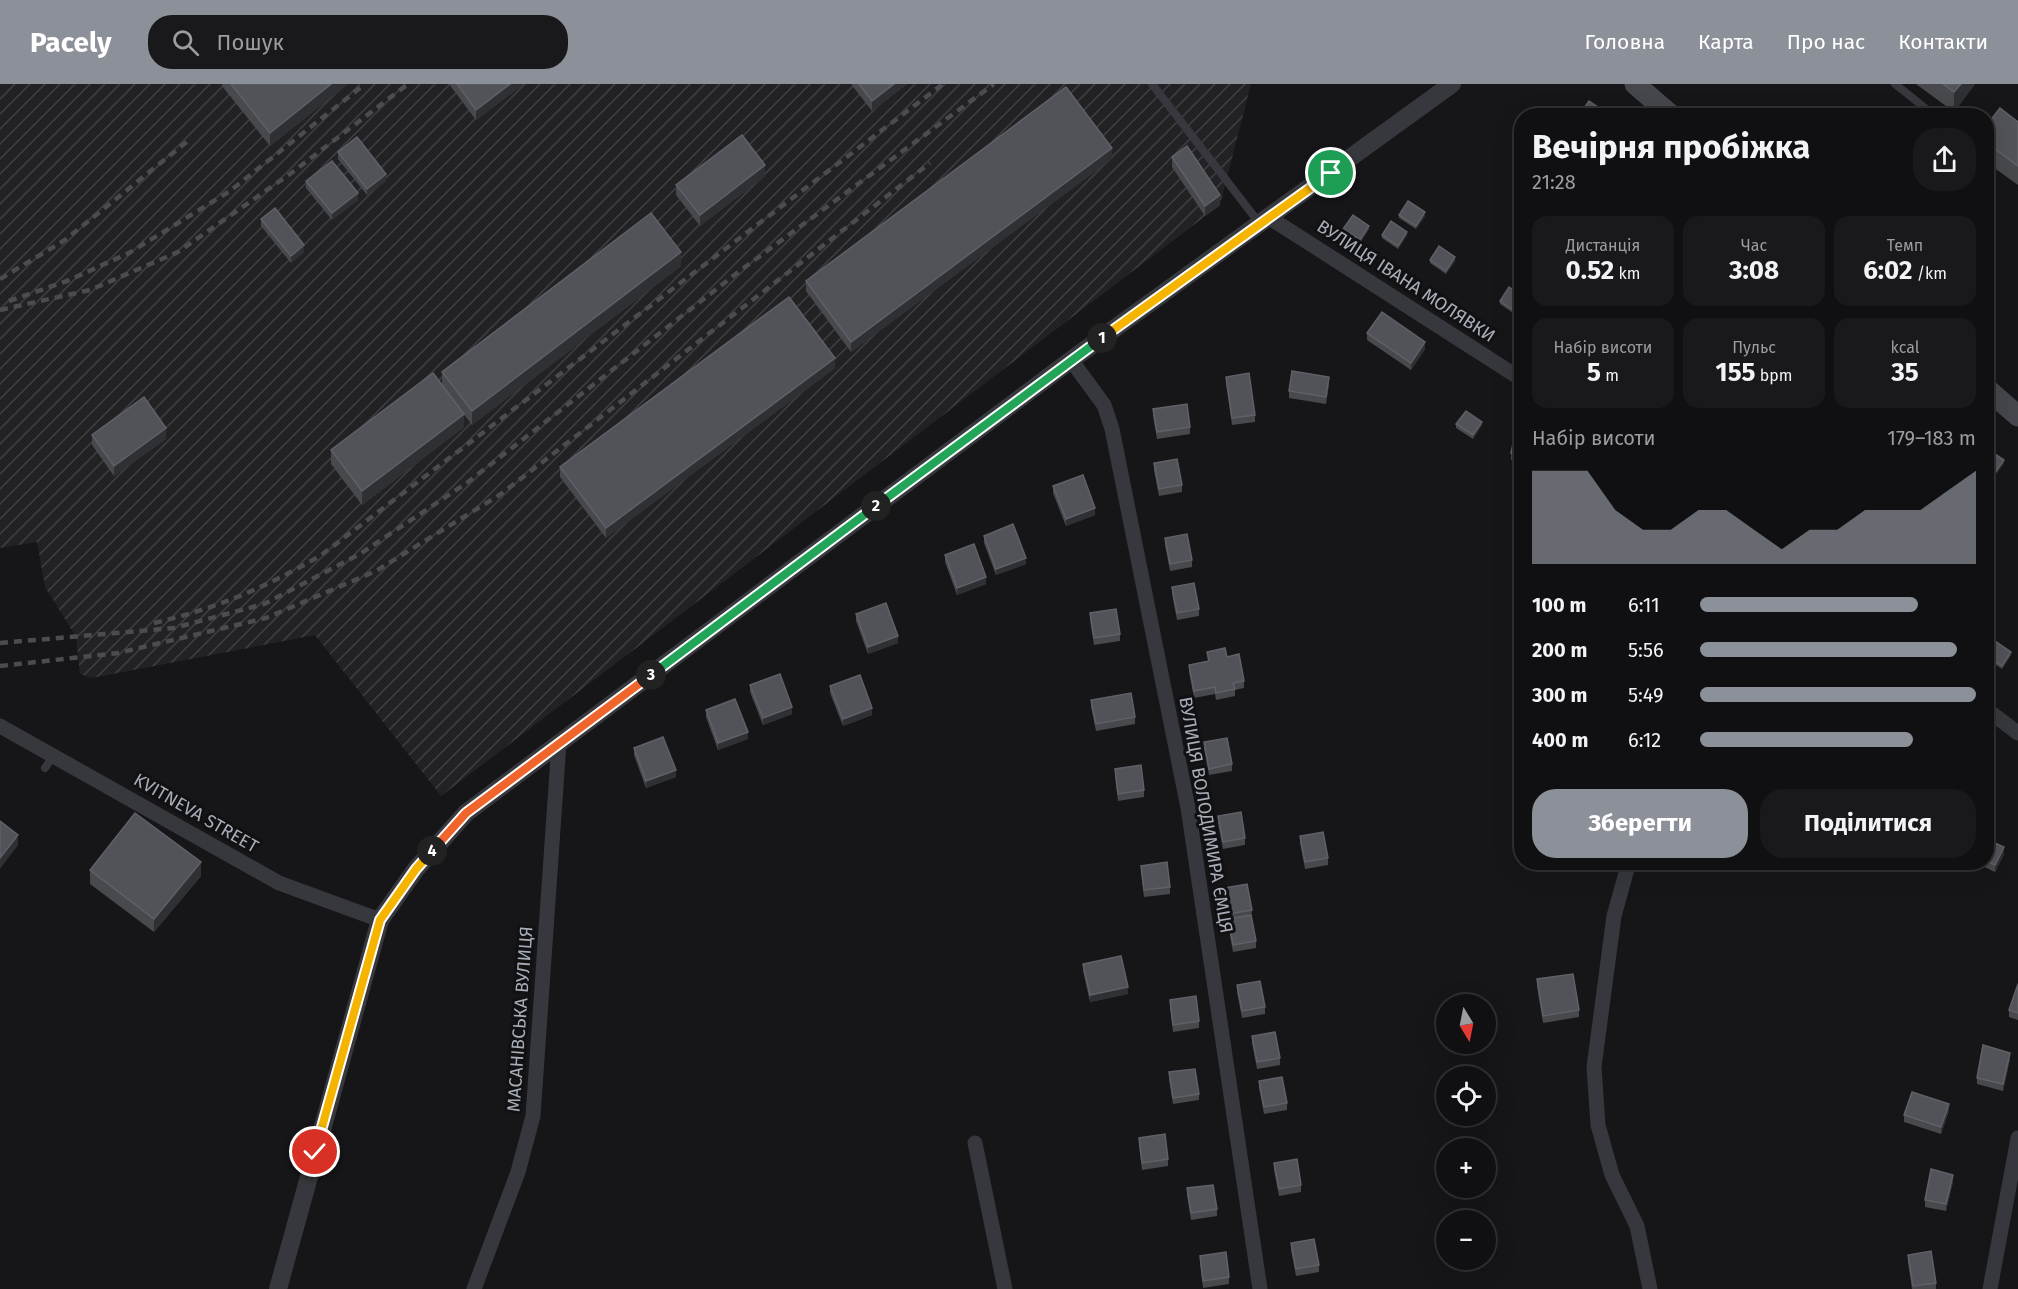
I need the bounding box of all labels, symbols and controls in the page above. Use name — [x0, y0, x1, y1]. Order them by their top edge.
search box — [148, 15, 568, 69]
text: Pacely — [30, 26, 112, 59]
icon: search — [169, 26, 202, 59]
text: Пошук — [217, 29, 284, 56]
text: Головна — [1584, 29, 1665, 55]
text: Карта — [1698, 29, 1754, 55]
text: Про нас — [1787, 29, 1865, 55]
text: Контакти — [1898, 29, 1988, 55]
text: Вечірня пробіжка — [1532, 127, 1810, 167]
button: share — [1913, 128, 1976, 191]
pin — [1305, 147, 1356, 198]
icon: arrive — [1314, 156, 1347, 189]
text: 21:28 — [1532, 170, 1576, 194]
street label: ВУЛИЦЯ ІВАНА МОЛЯВКИ — [1313, 215, 1499, 347]
text: Дистанція — [1566, 236, 1640, 255]
text: Час — [1741, 236, 1767, 255]
text: Темп — [1887, 236, 1923, 255]
text: 0.52 — [1566, 255, 1614, 286]
text: 3:08 — [1729, 255, 1779, 286]
text: 6:02 — [1863, 255, 1912, 286]
text: km — [1614, 264, 1640, 283]
text: /km — [1912, 264, 1947, 283]
pin: 1 — [1087, 323, 1117, 353]
text: 1 — [1098, 328, 1106, 347]
text: Набір висоти — [1554, 338, 1652, 357]
text: Пульс — [1732, 338, 1776, 357]
text: kcal — [1891, 338, 1919, 357]
text: 5 — [1587, 357, 1601, 388]
text: 155 — [1716, 357, 1755, 388]
text: 35 — [1891, 357, 1919, 388]
text: m — [1601, 366, 1619, 385]
text: bpm — [1755, 366, 1792, 385]
text: Набір висоти — [1532, 426, 1656, 450]
text: 179–183 m — [1887, 426, 1976, 450]
pin: 2 — [861, 491, 891, 521]
text: 2 — [872, 496, 880, 515]
text: 100 m — [1532, 593, 1586, 617]
text: 6:11 — [1628, 593, 1660, 617]
text: 200 m — [1532, 638, 1587, 662]
text: 5:56 — [1628, 638, 1664, 662]
pin: 3 — [636, 660, 666, 690]
text: 3 — [647, 665, 655, 684]
text: 300 m — [1532, 683, 1587, 707]
text: 5:49 — [1628, 683, 1663, 707]
street label: ВУЛИЦЯ ВОЛОДИМИРА ЄМЦЯ — [1174, 695, 1238, 935]
text: 400 m — [1532, 728, 1588, 752]
text: 6:12 — [1628, 728, 1661, 752]
street label: KVITNEVA STREET — [130, 768, 263, 858]
button: Зберегти — [1532, 789, 1748, 858]
button: Поділитися — [1760, 789, 1976, 858]
pin: 4 — [417, 836, 447, 866]
text: 4 — [427, 841, 437, 860]
street label: МАСАНІВСЬКА ВУЛИЦЯ — [503, 925, 537, 1113]
north arrow — [1436, 994, 1496, 1054]
map controls — [1436, 994, 1496, 1270]
button: locate — [1436, 1066, 1496, 1126]
pin — [289, 1126, 340, 1177]
icon: check — [298, 1135, 331, 1168]
button: + — [1436, 1138, 1496, 1198]
button: − — [1436, 1210, 1496, 1270]

